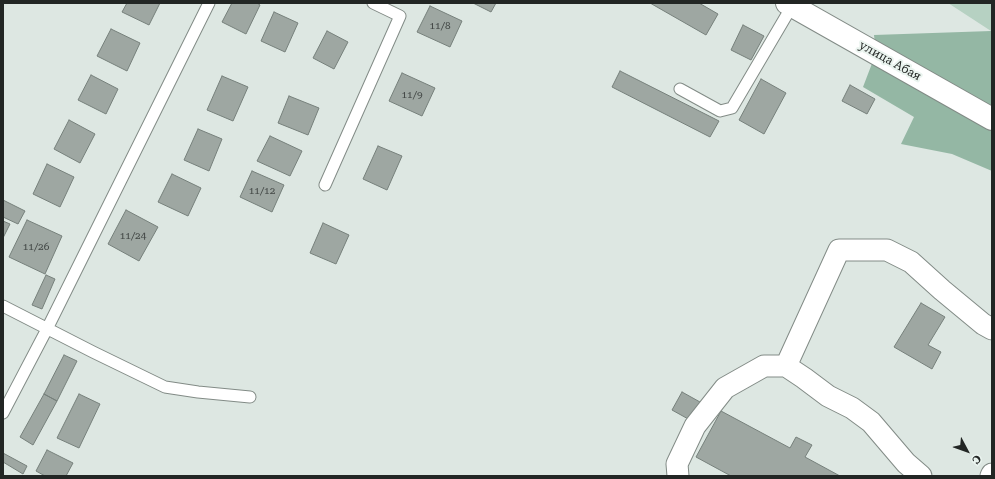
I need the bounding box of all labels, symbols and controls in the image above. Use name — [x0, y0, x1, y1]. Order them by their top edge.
house number: 11/8 — [430, 20, 450, 32]
street label: улица Абая — [857, 38, 923, 84]
house number: 11/9 — [402, 89, 422, 101]
house number: 11/12 — [249, 185, 275, 197]
house number: 11/24 — [120, 230, 146, 242]
house number: 11/26 — [23, 241, 49, 253]
north arrow — [947, 431, 987, 471]
text: С — [969, 452, 984, 466]

